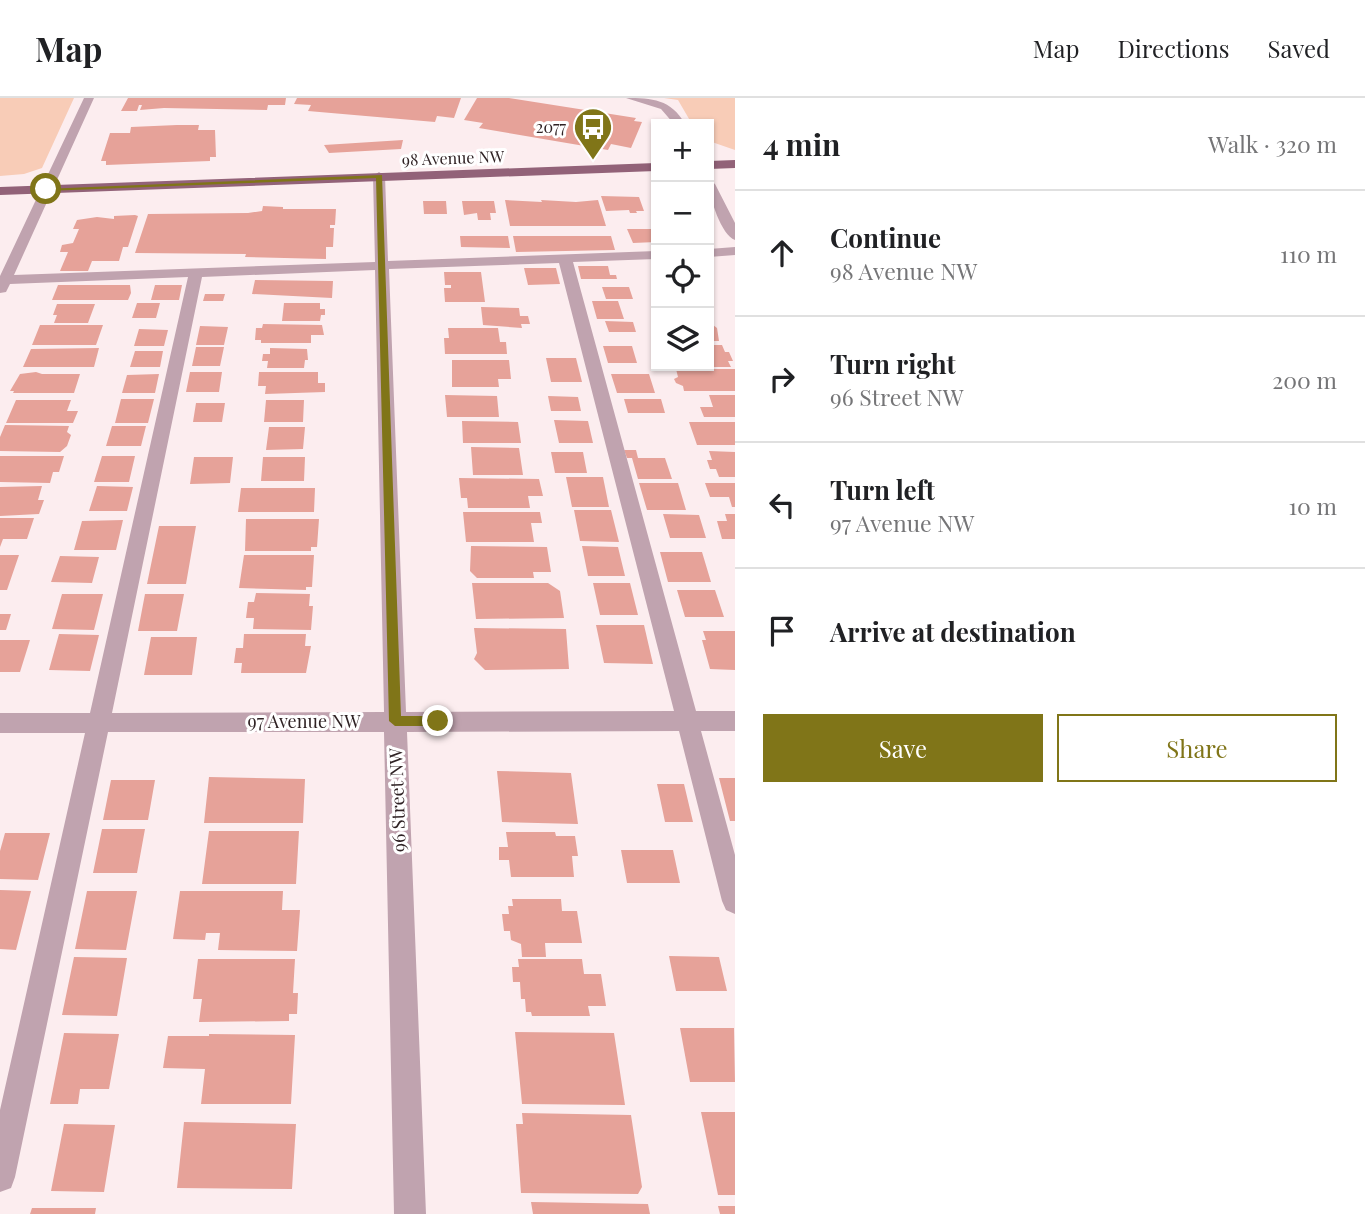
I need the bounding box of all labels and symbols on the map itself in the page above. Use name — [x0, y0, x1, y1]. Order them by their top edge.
bus stop icon: 2077 — [572, 106, 614, 161]
place label: 2077 — [536, 116, 566, 137]
street label: 98 Avenue NW — [401, 145, 505, 170]
route start — [30, 173, 61, 204]
route end — [422, 705, 453, 736]
street label: 97 Avenue NW — [247, 709, 361, 733]
street label: 96 Street NW — [383, 747, 411, 853]

